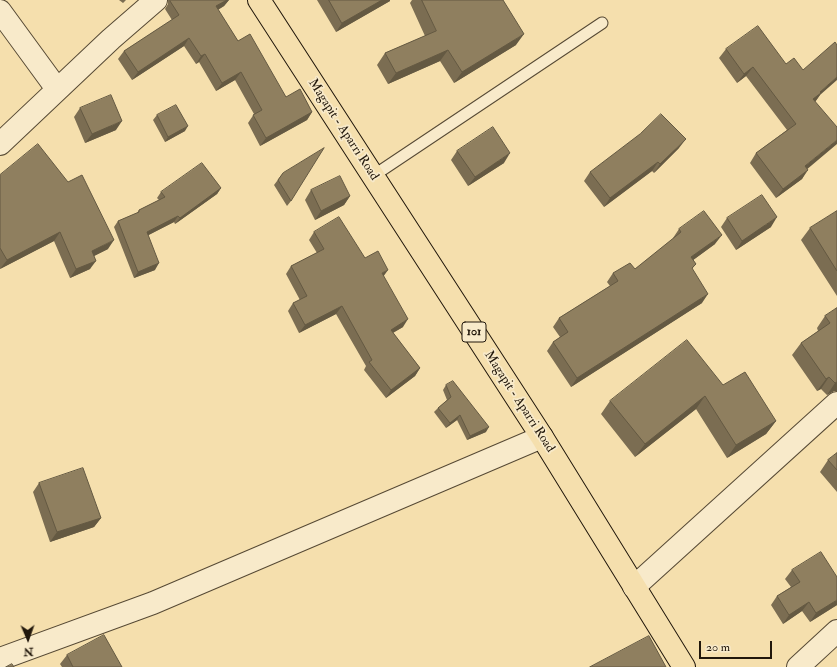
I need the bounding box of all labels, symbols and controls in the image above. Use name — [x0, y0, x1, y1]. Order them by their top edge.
street label: Magapit - Aparri Road — [304, 76, 382, 184]
road number: 101 — [462, 322, 486, 342]
street label: Magapit - Aparri Road — [480, 348, 558, 456]
north arrow — [8, 619, 48, 659]
scale bar — [701, 633, 774, 659]
text: 20 m — [706, 640, 730, 655]
text: N — [23, 645, 34, 658]

